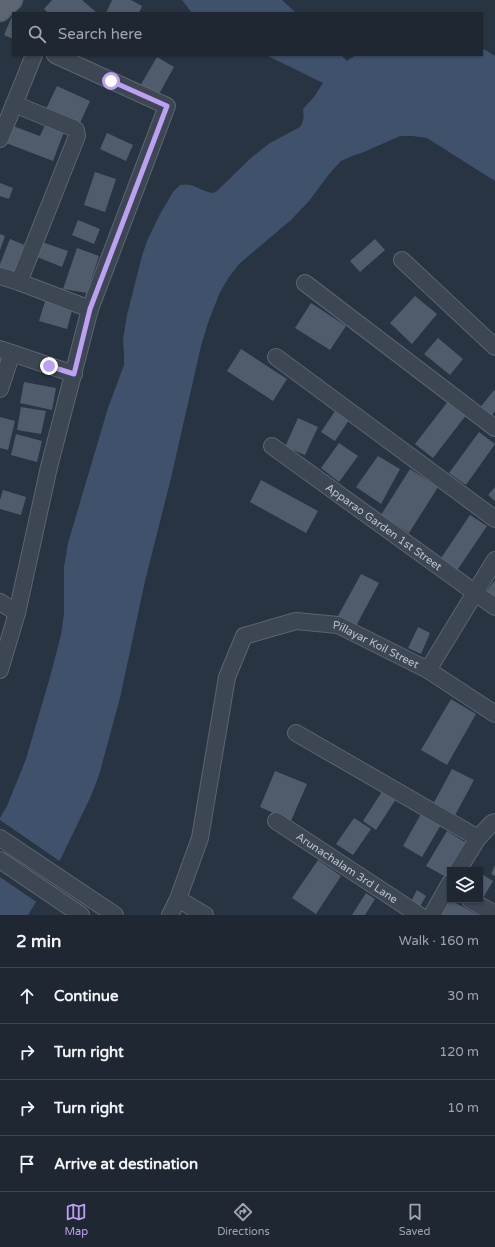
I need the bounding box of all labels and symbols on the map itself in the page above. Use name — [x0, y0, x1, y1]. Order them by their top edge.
route start — [102, 72, 120, 90]
route end — [40, 357, 58, 375]
street label: Apparao Garden 1st Street — [323, 480, 445, 573]
street label: Pillayar Koil Street — [332, 618, 421, 671]
street label: Arunachalam 3rd Lane — [294, 830, 400, 906]

